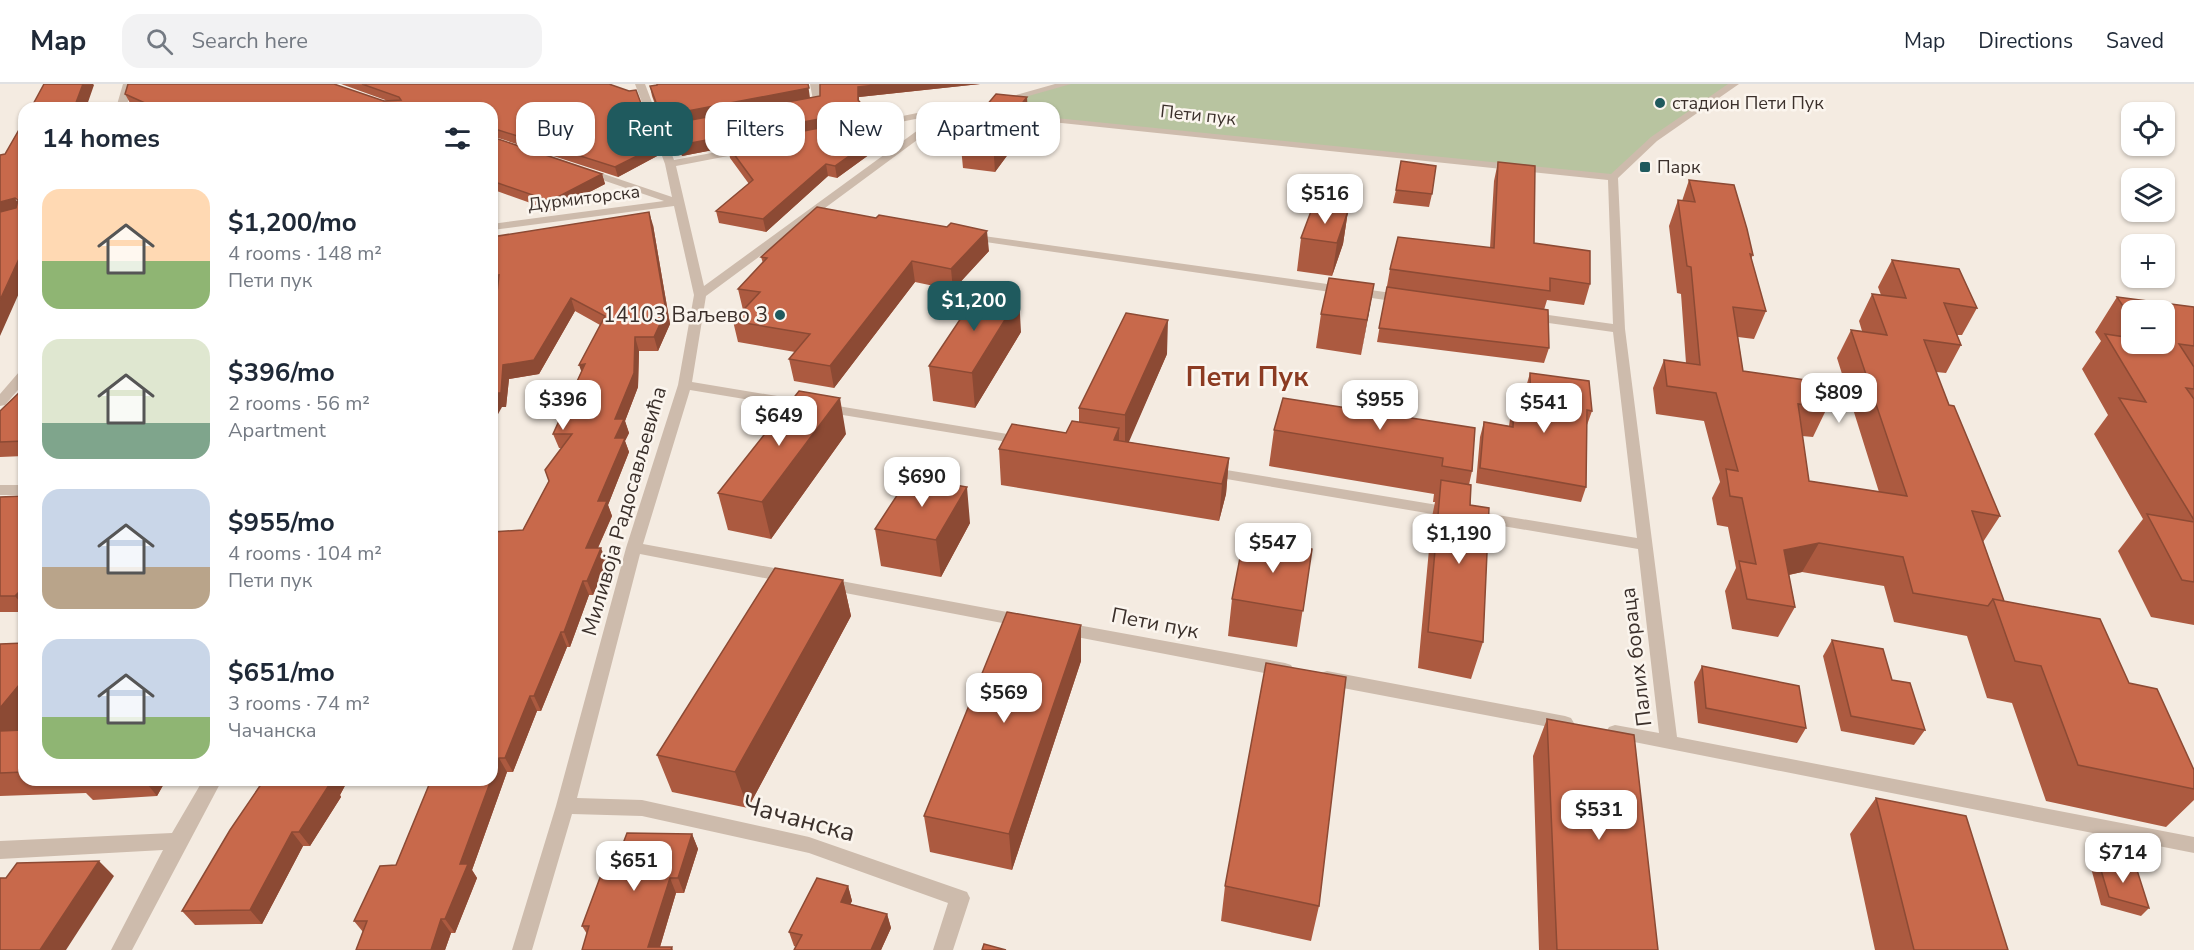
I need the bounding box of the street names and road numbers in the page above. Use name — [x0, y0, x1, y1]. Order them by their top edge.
street label: Пети пук — [1159, 99, 1238, 131]
street label: Дурмиторска — [527, 179, 641, 217]
street label: Миливоја Радосављевића — [575, 383, 673, 639]
street label: Палих бораца — [1614, 586, 1658, 728]
street label: Пети пук — [1109, 601, 1202, 645]
street label: Чачанска — [739, 787, 859, 850]

